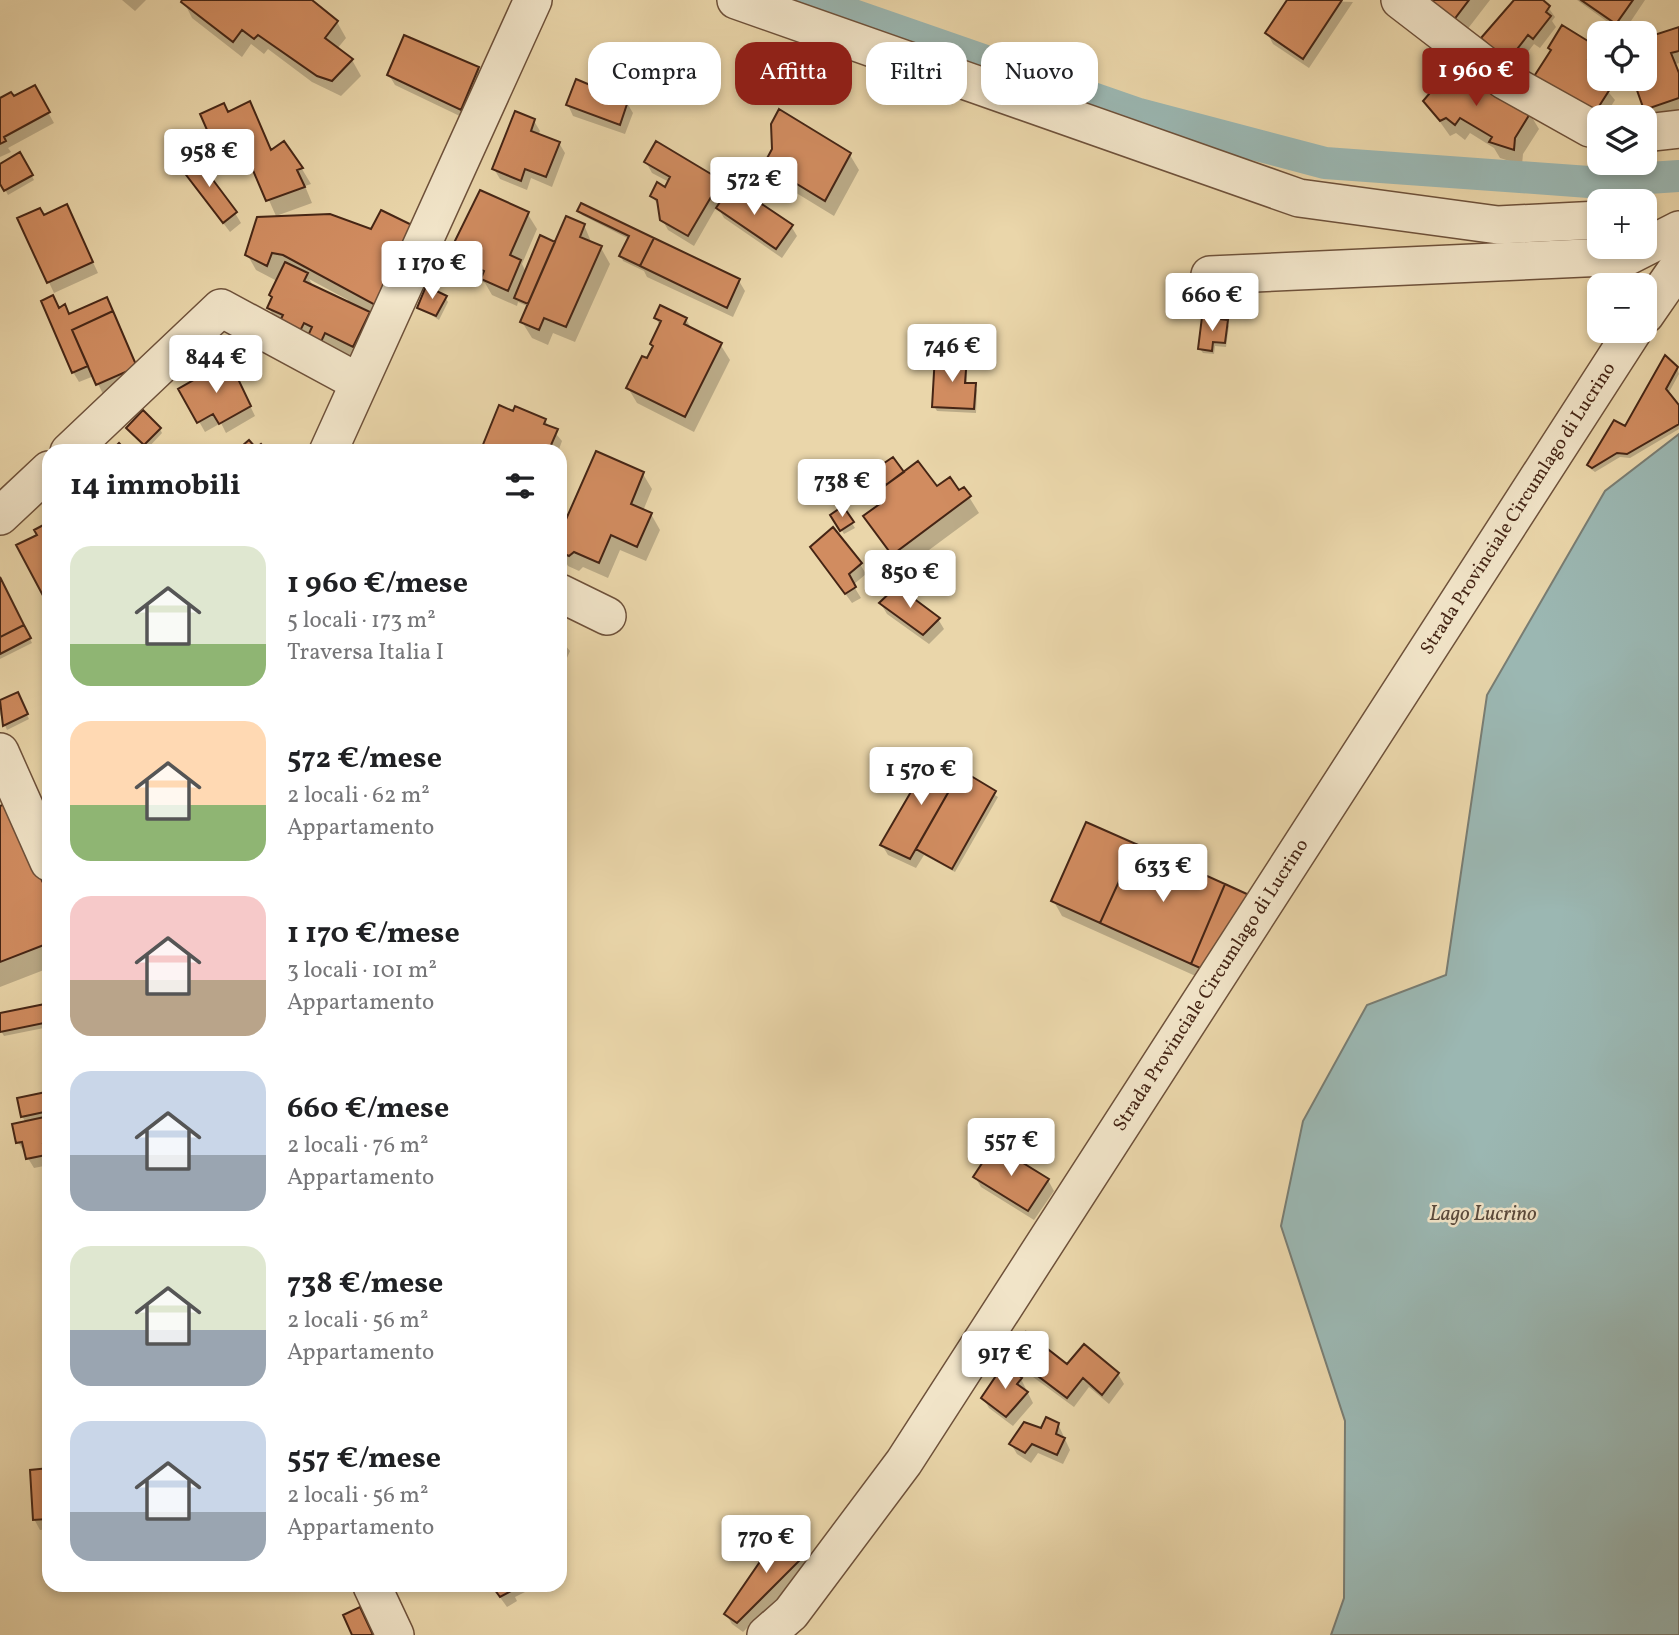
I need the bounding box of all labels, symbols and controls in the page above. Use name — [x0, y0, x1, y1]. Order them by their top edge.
map controls — [1587, 21, 1657, 343]
button: locate — [1587, 21, 1657, 91]
chip: Compra — [588, 42, 721, 105]
chip: Affitta — [735, 42, 852, 105]
chip: Filtri — [866, 42, 967, 105]
chip: Nuovo — [981, 42, 1098, 105]
pin: 1 960 € — [1411, 48, 1541, 108]
text: 1 960 € — [1438, 55, 1514, 87]
button: layers — [1587, 105, 1657, 175]
pin: 958 € — [160, 130, 258, 189]
text: 958 € — [180, 136, 238, 168]
pin: 572 € — [705, 158, 803, 217]
text: 572 € — [726, 164, 782, 196]
button: + — [1587, 189, 1657, 259]
pin: 1 170 € — [367, 242, 497, 301]
text: 1 170 € — [397, 248, 467, 280]
button: − — [1587, 273, 1657, 343]
pin: 660 € — [1163, 274, 1261, 333]
text: 660 € — [1182, 280, 1242, 312]
pin: 746 € — [903, 324, 1001, 384]
text: 746 € — [923, 331, 981, 363]
pin: 844 € — [167, 336, 265, 395]
text: 844 € — [185, 342, 247, 374]
street label: Strada Provinciale Circumlago di Lucrino — [1415, 358, 1622, 660]
pin: 738 € — [793, 460, 891, 519]
text: 14 immobili — [70, 465, 241, 507]
text: 738 € — [814, 466, 870, 498]
icon: filters — [501, 467, 539, 505]
pin: 850 € — [861, 550, 959, 610]
text: 850 € — [881, 557, 939, 589]
text: 1 960 €/mese — [287, 563, 468, 605]
icon: home — [126, 574, 210, 658]
text: 5 locali · 173 m² — [287, 605, 436, 637]
text: Traversa Italia I — [287, 637, 444, 669]
text: 572 €/mese — [287, 738, 442, 780]
pin: 1 570 € — [856, 748, 986, 807]
icon: home — [126, 749, 210, 833]
text: 1 570 € — [886, 754, 956, 786]
text: 2 locali · 62 m² — [287, 780, 430, 812]
text: Appartamento — [287, 812, 434, 844]
street label: Strada Provinciale Circumlago di Lucrino — [1107, 834, 1315, 1137]
pin: 633 € — [1114, 844, 1212, 904]
text: 633 € — [1134, 851, 1192, 883]
text: 1 170 €/mese — [287, 913, 460, 955]
icon: home — [126, 924, 210, 1008]
text: 3 locali · 101 m² — [287, 955, 437, 987]
text: Appartamento — [287, 987, 434, 1019]
text: 660 €/mese — [287, 1088, 449, 1130]
icon: home — [126, 1099, 210, 1183]
pin: 557 € — [962, 1118, 1060, 1178]
text: 557 € — [984, 1125, 1038, 1157]
text: 2 locali · 76 m² — [287, 1130, 429, 1162]
text: Appartamento — [287, 1162, 434, 1194]
water label: Lago Lucrino — [1429, 1200, 1537, 1229]
text: 738 €/mese — [287, 1263, 443, 1305]
icon: home — [126, 1274, 210, 1358]
text: 2 locali · 56 m² — [287, 1305, 428, 1337]
pin: 917 € — [956, 1332, 1054, 1391]
text: Appartamento — [287, 1337, 434, 1369]
text: 917 € — [978, 1338, 1032, 1370]
text: 557 €/mese — [287, 1438, 441, 1480]
icon: home — [126, 1449, 210, 1533]
text: 2 locali · 56 m² — [287, 1480, 428, 1512]
text: Appartamento — [287, 1512, 434, 1544]
pin: 770 € — [717, 1516, 815, 1575]
text: 770 € — [738, 1522, 794, 1554]

